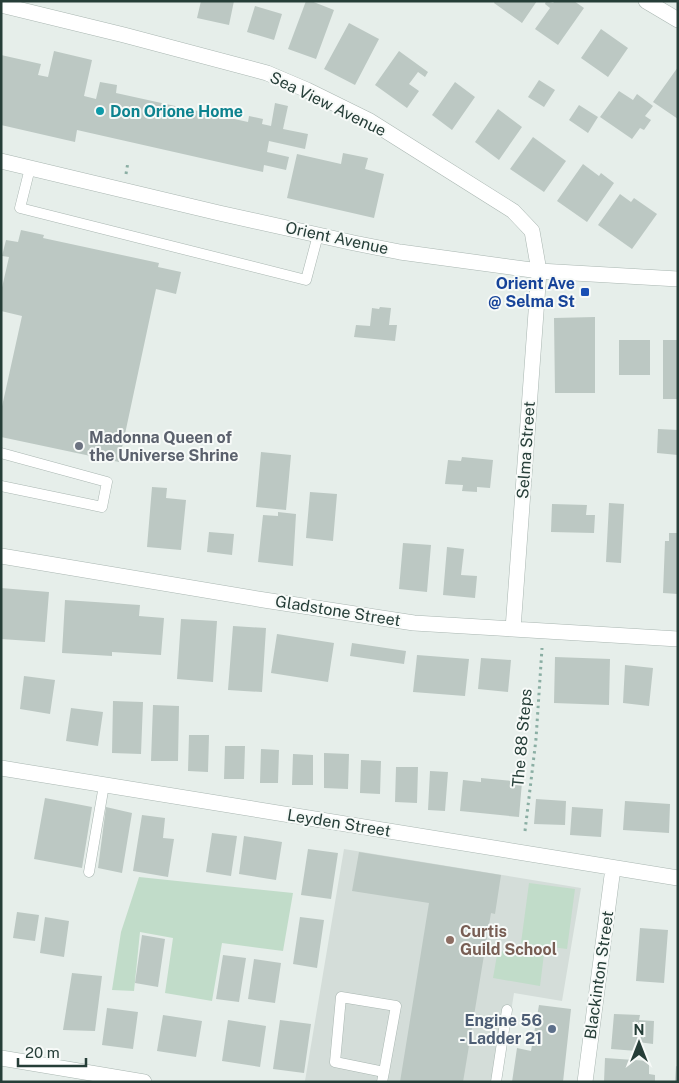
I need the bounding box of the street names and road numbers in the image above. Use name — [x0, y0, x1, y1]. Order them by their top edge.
street label: Sea View Avenue — [267, 68, 389, 140]
street label: Orient Avenue — [284, 218, 390, 258]
street label: Selma Street — [513, 401, 539, 499]
street label: Gladstone Street — [274, 592, 402, 630]
street label: The 88 Steps — [508, 688, 536, 788]
street label: Leyden Street — [286, 805, 392, 841]
street label: Blackinton Street — [581, 909, 617, 1041]

